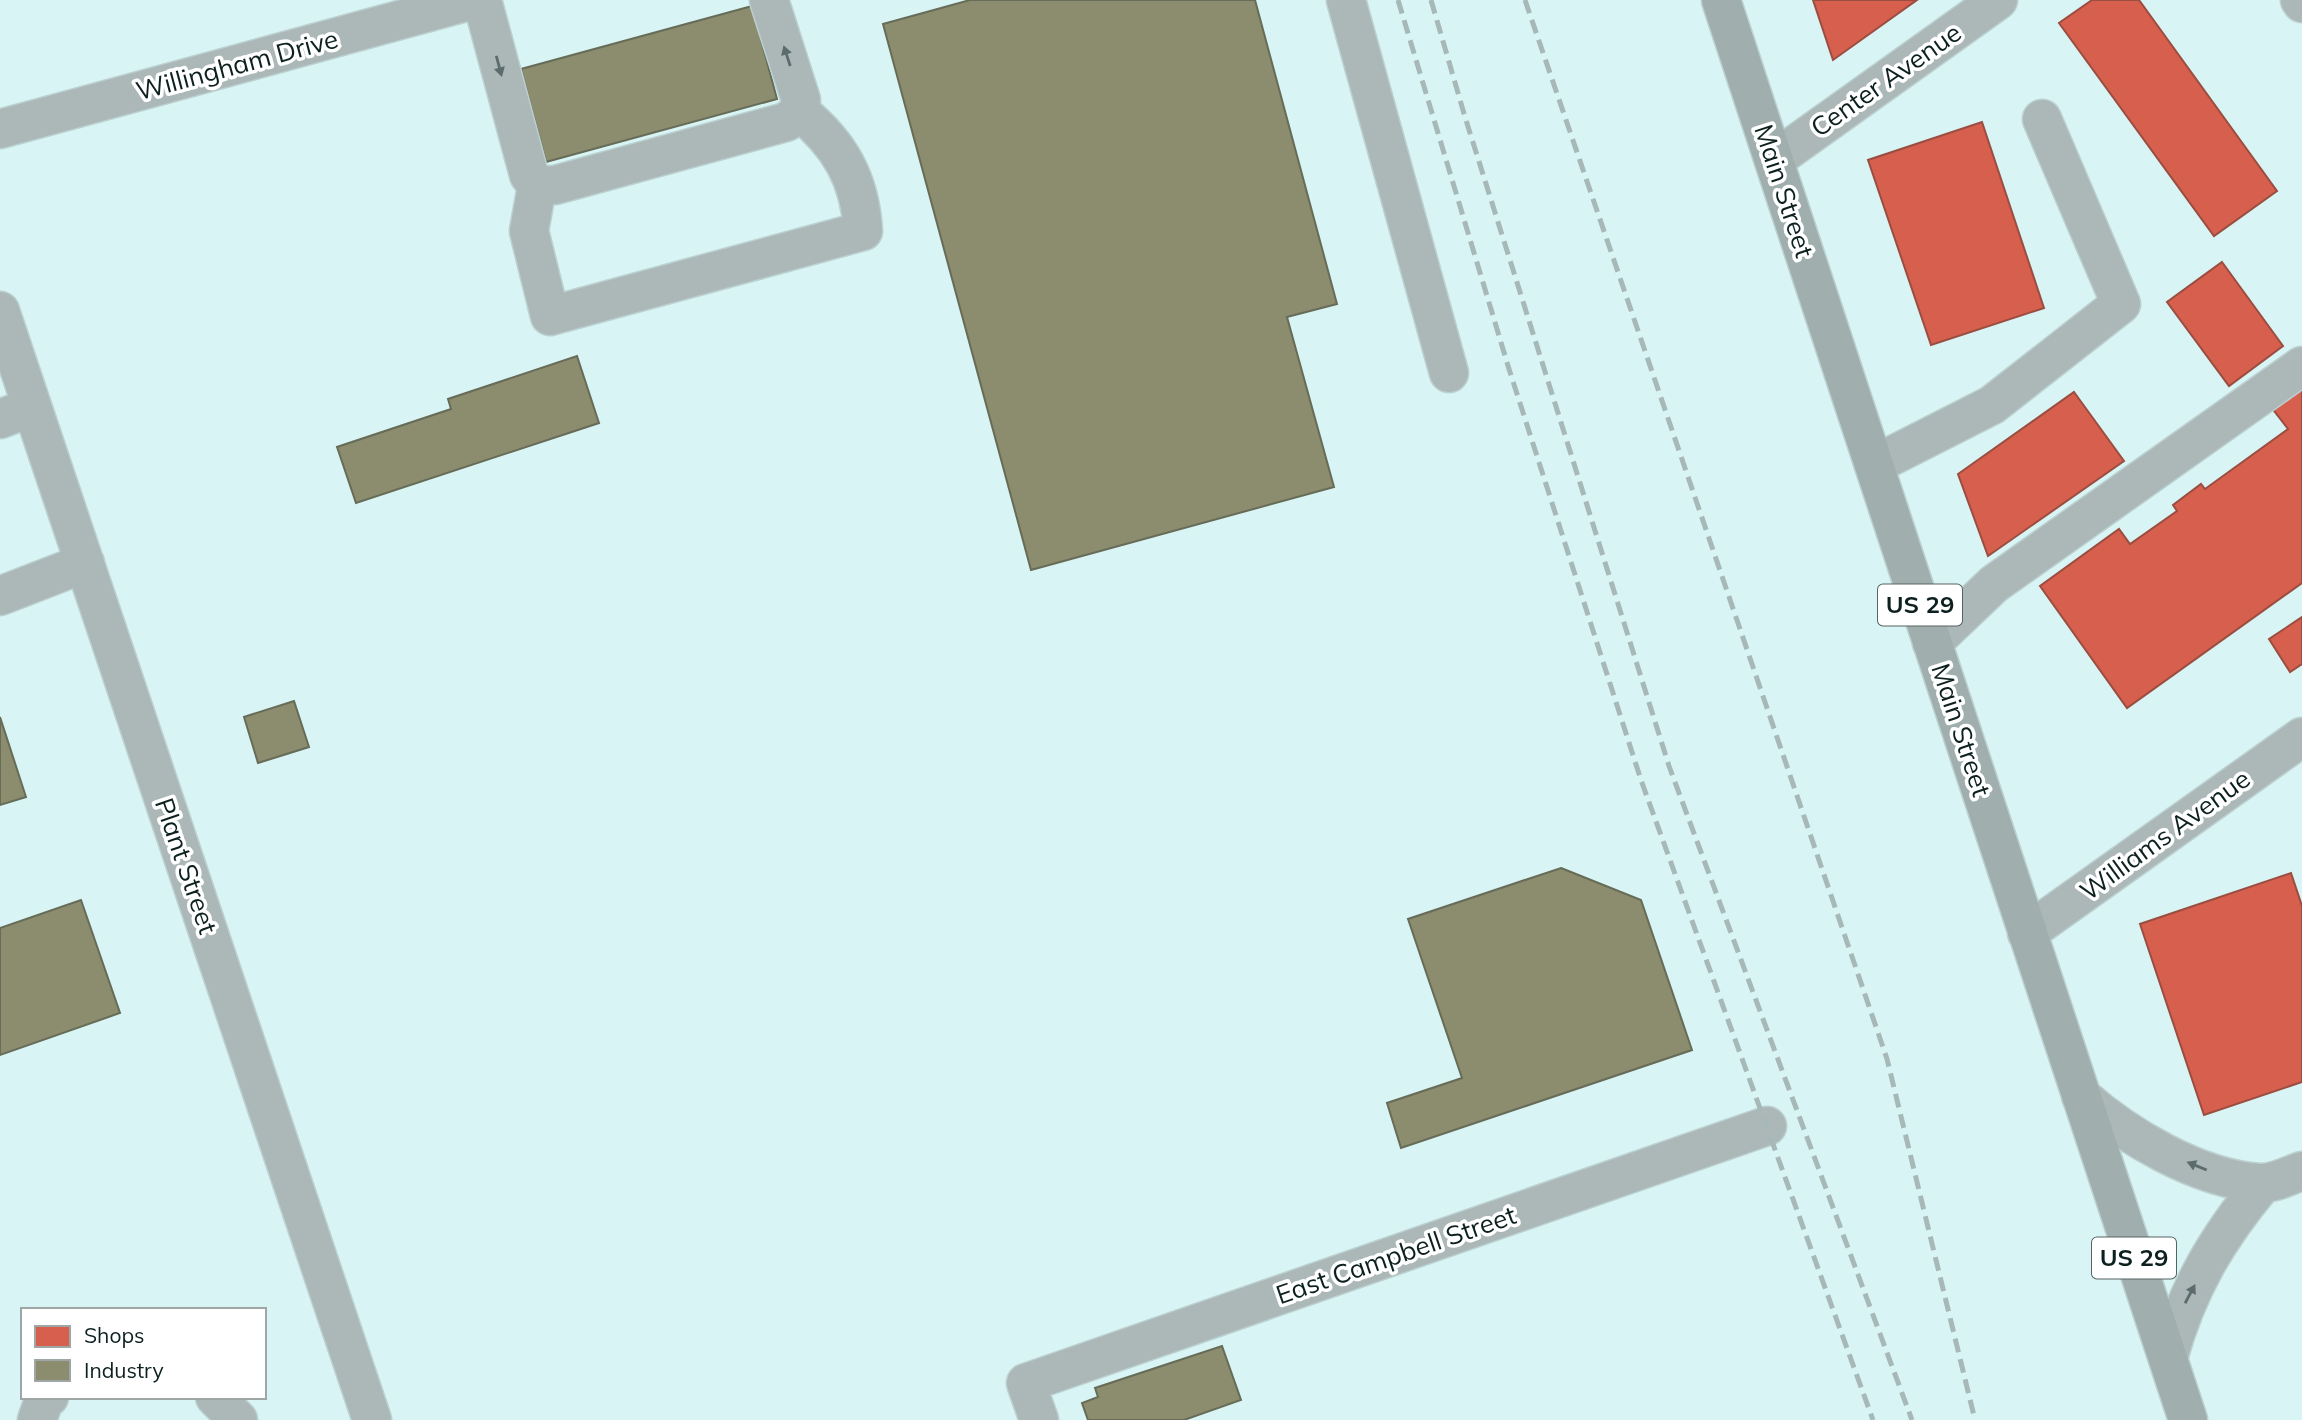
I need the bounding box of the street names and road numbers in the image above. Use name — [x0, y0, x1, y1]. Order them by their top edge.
street label: Center Avenue — [1804, 16, 1967, 144]
street label: Willingham Drive — [132, 22, 342, 107]
street label: Main Street — [1747, 120, 1821, 262]
road number: US 29 — [1878, 584, 1962, 626]
street label: Main Street — [1924, 659, 1998, 801]
street label: Williams Avenue — [2073, 762, 2256, 907]
street label: Plant Street — [148, 793, 225, 938]
street label: East Campbell Street — [1272, 1198, 1520, 1311]
road number: US 29 — [2092, 1238, 2176, 1278]

